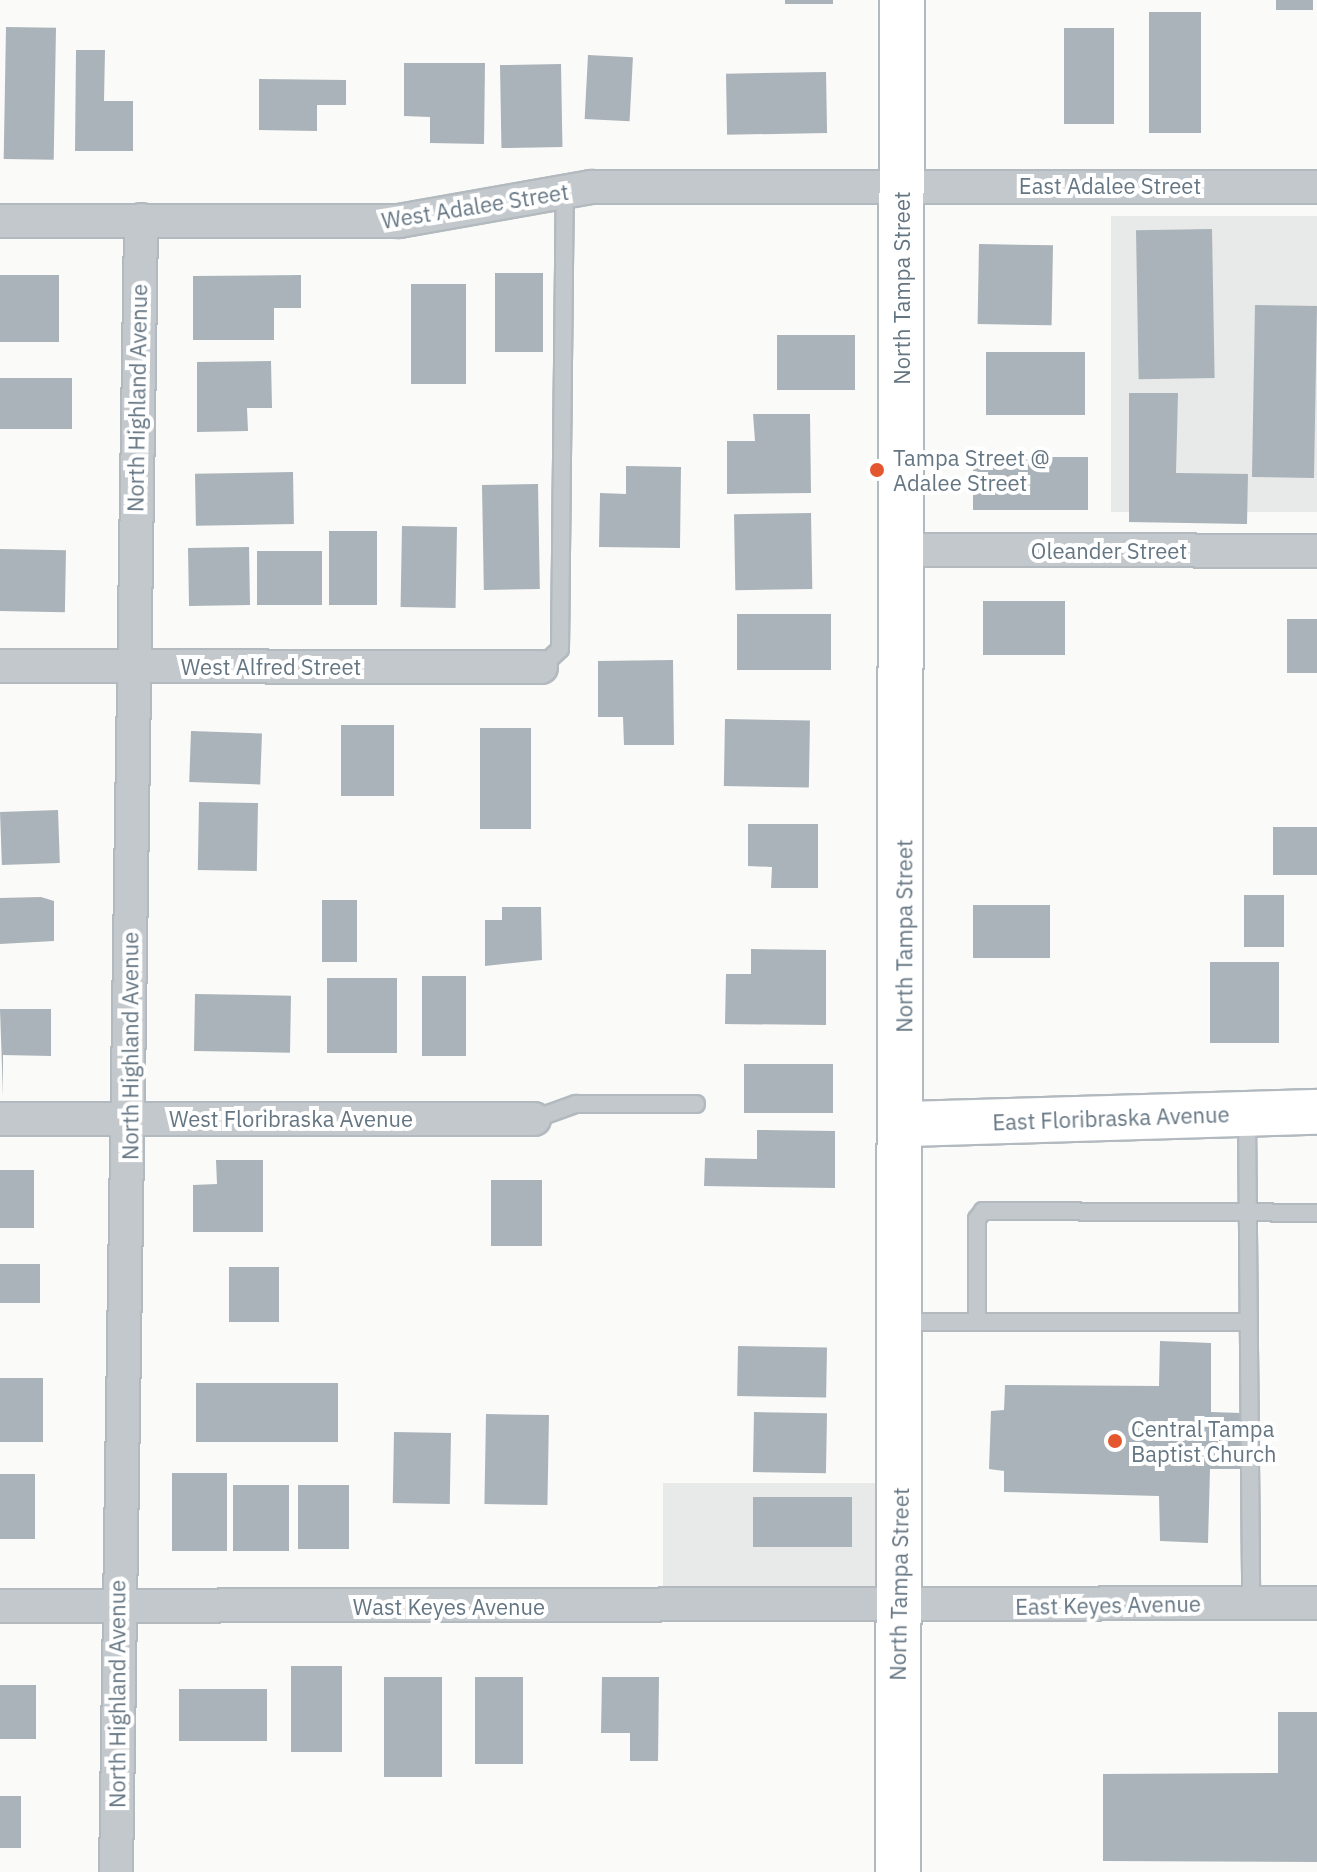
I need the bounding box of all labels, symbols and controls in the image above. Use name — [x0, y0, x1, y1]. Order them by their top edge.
street label: East Adalee Street — [1019, 173, 1201, 199]
street label: West Adalee Street — [380, 178, 570, 234]
street label: North Tampa Street — [889, 191, 915, 385]
street label: North Highland Avenue — [122, 284, 152, 512]
place label: Tampa Street @ Adalee Street — [893, 444, 1050, 496]
marker: Tampa Street @ Adalee Street — [868, 461, 886, 479]
street label: Oleander Street — [1031, 538, 1187, 564]
street label: West Alfred Street — [181, 654, 361, 680]
street label: North Tampa Street — [891, 839, 917, 1033]
street label: North Highland Avenue — [117, 932, 143, 1160]
street label: East Floribraska Avenue — [992, 1101, 1230, 1135]
street label: West Floribraska Avenue — [169, 1106, 413, 1132]
place label: Central Tampa Baptist Church — [1131, 1415, 1277, 1466]
marker: Central Tampa Baptist Church — [1106, 1432, 1124, 1450]
street label: North Tampa Street — [884, 1487, 914, 1681]
street label: North Highland Avenue — [104, 1580, 130, 1808]
street label: East Keyes Avenue — [1015, 1590, 1201, 1620]
street label: Wast Keyes Avenue — [353, 1594, 545, 1620]

